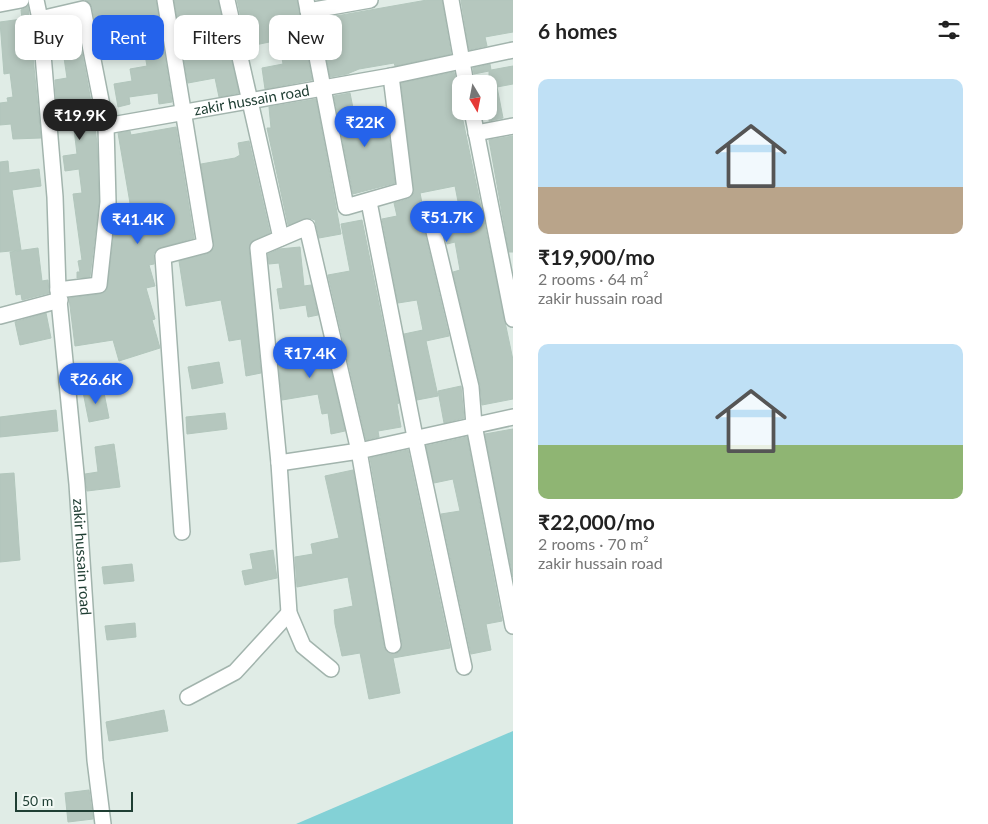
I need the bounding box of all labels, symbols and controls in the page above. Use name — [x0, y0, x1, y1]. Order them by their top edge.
chip: Buy — [15, 15, 82, 60]
chip: Rent — [92, 15, 164, 60]
chip: Filters — [174, 15, 259, 60]
chip: New — [269, 15, 342, 60]
icon: filters — [935, 16, 963, 44]
text: 6 homes — [538, 18, 617, 43]
north arrow — [452, 75, 498, 120]
map controls — [452, 75, 497, 120]
street label: zakir hussain road — [192, 80, 311, 118]
pin: ₹19.9K — [39, 98, 121, 141]
text: ₹19.9K — [54, 105, 106, 124]
pin: ₹22K — [335, 106, 395, 148]
icon: home — [706, 111, 796, 201]
text: ₹22K — [346, 112, 384, 131]
pin: ₹51.7K — [406, 200, 488, 243]
pin: ₹41.4K — [97, 202, 179, 245]
text: ₹51.7K — [421, 207, 473, 226]
text: ₹41.4K — [112, 209, 164, 228]
text: ₹19,900/mo — [538, 244, 655, 269]
text: 2 rooms · 64 m² — [538, 269, 649, 288]
text: zakir hussain road — [538, 288, 663, 307]
pin: ₹17.4K — [269, 336, 351, 379]
text: ₹17.4K — [284, 343, 336, 362]
pin: ₹26.6K — [55, 362, 137, 405]
text: ₹26.6K — [70, 369, 122, 388]
icon: home — [706, 376, 796, 466]
street label: zakir hussain road — [70, 498, 96, 616]
text: ₹22,000/mo — [538, 509, 655, 534]
text: 2 rooms · 70 m² — [538, 534, 649, 553]
text: zakir hussain road — [538, 553, 663, 572]
scale bar — [15, 789, 132, 812]
text: 50 m — [22, 792, 53, 809]

